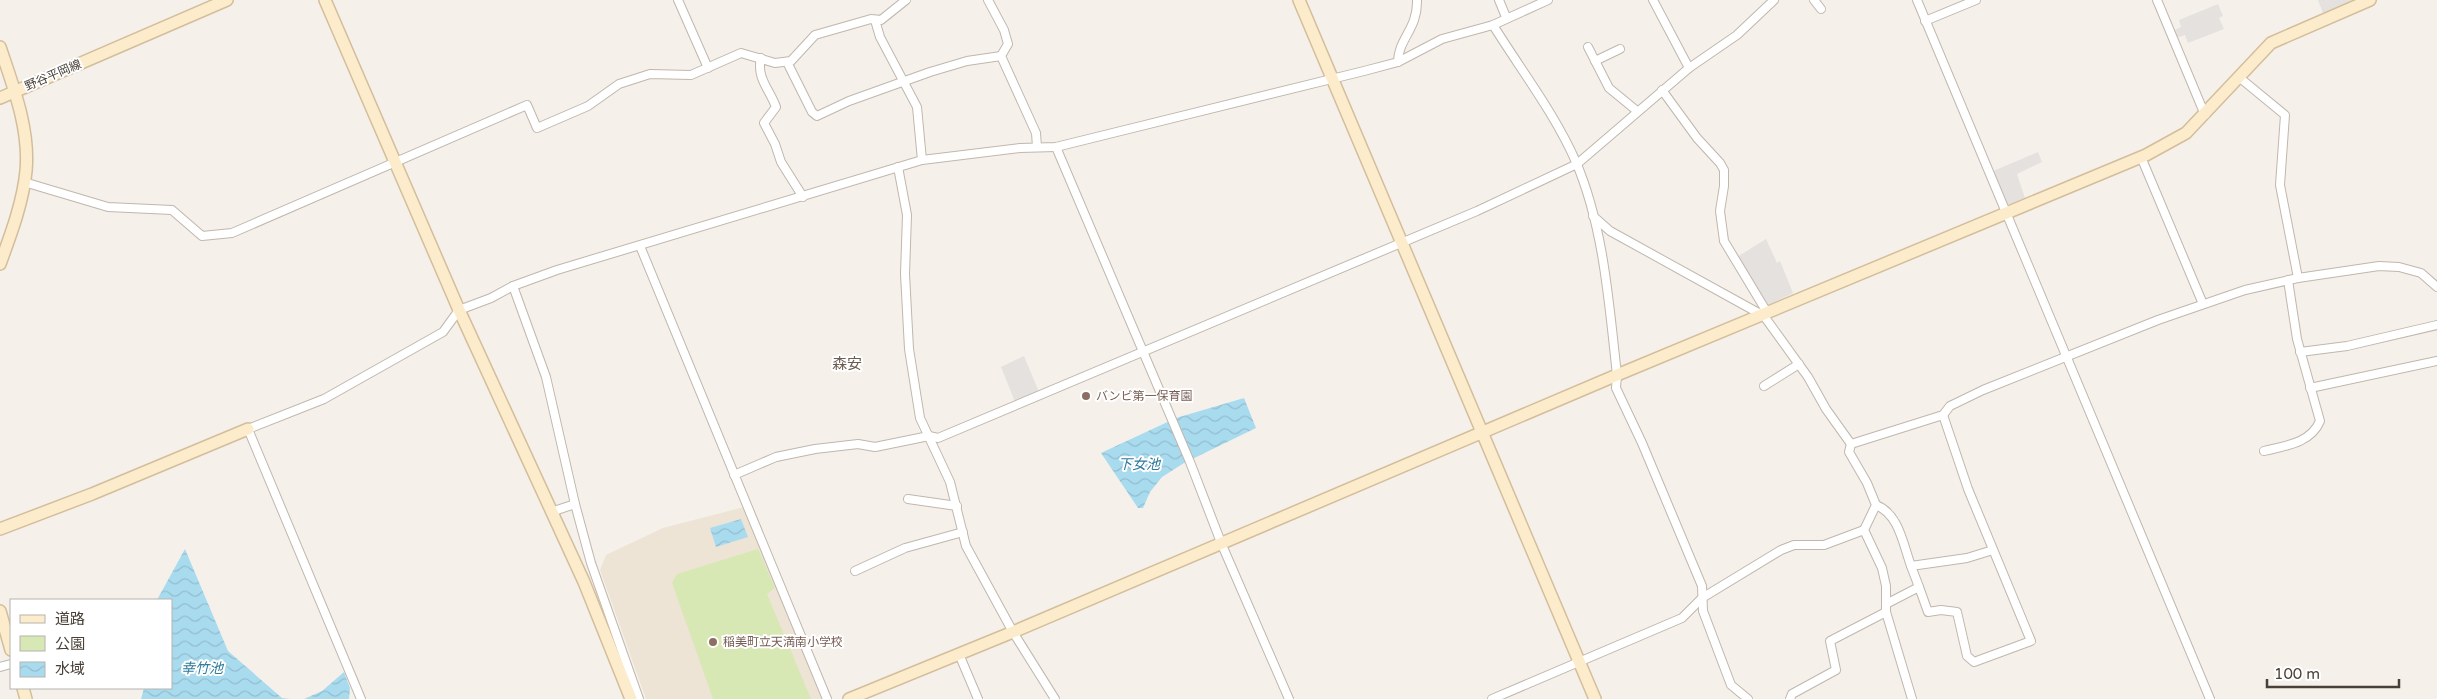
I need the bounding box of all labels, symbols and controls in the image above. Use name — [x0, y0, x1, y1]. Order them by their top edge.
street label: 野谷平岡線 — [23, 57, 83, 93]
district label: 森安 — [832, 355, 862, 373]
place label: バンビ第一保育園 — [1096, 389, 1193, 403]
marker: バンビ第一保育園 — [1080, 390, 1092, 402]
water label: 下女池 — [1118, 456, 1162, 473]
legend — [10, 599, 172, 689]
text: 道路 — [55, 610, 85, 628]
text: 公園 — [55, 635, 85, 653]
place label: 稲美町立天満南小学校 — [723, 635, 843, 649]
marker: 稲美町立天満南小学校 — [707, 636, 719, 648]
scale bar — [2267, 656, 2400, 688]
text: 水域 — [55, 660, 85, 678]
water label: 幸竹池 — [181, 660, 225, 677]
text: 100 m — [2274, 665, 2320, 683]

